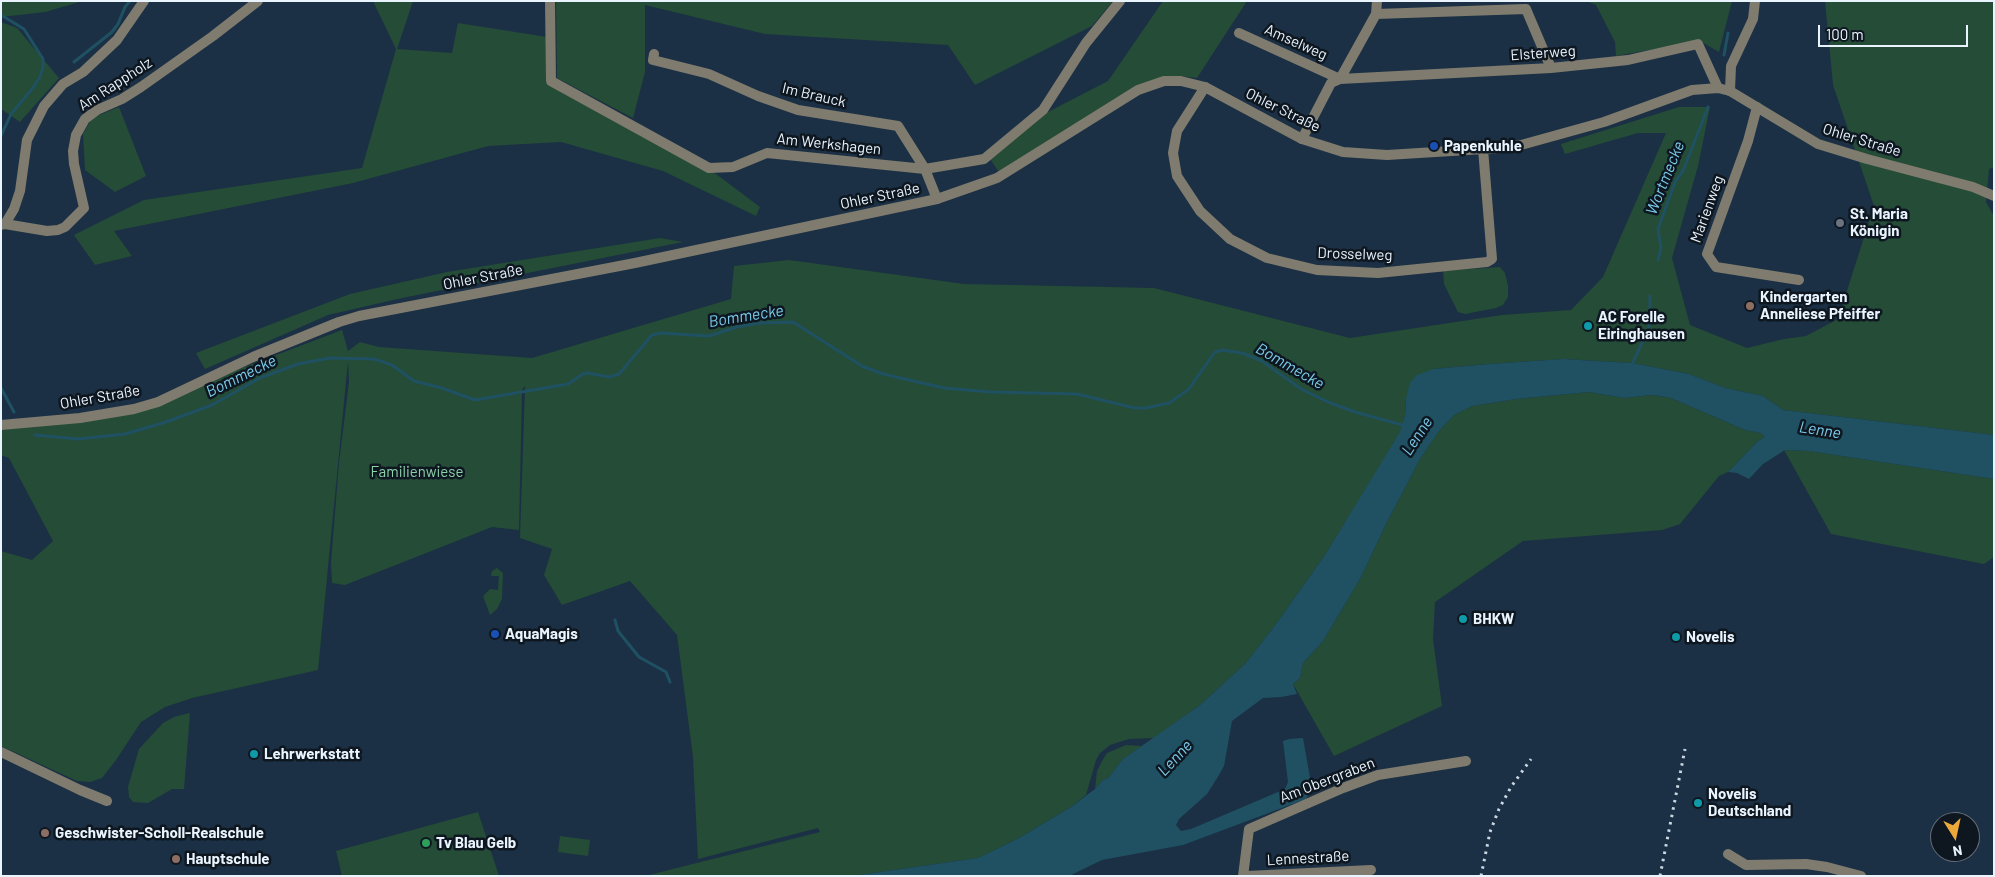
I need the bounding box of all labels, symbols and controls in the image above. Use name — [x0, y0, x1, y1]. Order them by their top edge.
scale bar — [1820, 15, 1970, 47]
street label: Amselweg — [1262, 20, 1330, 64]
text: 100 m — [1826, 25, 1864, 43]
street label: Elsterweg — [1510, 42, 1576, 64]
street label: Am Rappholz — [75, 54, 155, 114]
street label: Im Brauck — [780, 79, 848, 111]
street label: Ohler Straße — [1243, 84, 1323, 136]
street label: Ohler Straße — [1821, 120, 1903, 160]
street label: Am Werkshagen — [776, 130, 882, 158]
place label: Papenkuhle — [1444, 137, 1522, 155]
water label: Wortmecke — [1642, 138, 1688, 218]
marker: Papenkuhle — [1428, 140, 1440, 152]
street label: Marienweg — [1687, 173, 1727, 245]
street label: Ohler Straße — [839, 179, 921, 213]
place label: St. Maria Königin — [1850, 205, 1908, 240]
marker: St. Maria Königin — [1834, 217, 1846, 229]
street label: Drosselweg — [1317, 244, 1393, 264]
street label: Ohler Straße — [442, 260, 524, 294]
place label: Kindergarten Anneliese Pfeiffer — [1760, 288, 1880, 323]
marker: Kindergarten Anneliese Pfeiffer — [1744, 300, 1756, 312]
water label: Bommecke — [707, 301, 785, 331]
place label: AC Forelle Eiringhausen — [1598, 308, 1685, 343]
marker: AC Forelle Eiringhausen — [1582, 320, 1594, 332]
water label: Bommecke — [1252, 339, 1328, 393]
water label: Bommecke — [203, 351, 279, 401]
street label: Ohler Straße — [59, 381, 141, 413]
water label: Lenne — [1398, 413, 1436, 459]
water label: Lenne — [1798, 417, 1842, 443]
park label: Familienwiese — [371, 463, 463, 481]
place label: BHKW — [1473, 610, 1514, 628]
marker: BHKW — [1457, 613, 1469, 625]
place label: AquaMagis — [505, 625, 578, 643]
marker: AquaMagis — [489, 628, 501, 640]
place label: Novelis — [1686, 628, 1734, 646]
marker: Novelis — [1670, 631, 1682, 643]
water label: Lenne — [1154, 736, 1196, 780]
place label: Lehrwerkstatt — [264, 745, 360, 763]
marker: Lehrwerkstatt — [248, 748, 260, 760]
street label: Am Obergraben — [1277, 754, 1377, 806]
place label: Novelis Deutschland — [1708, 785, 1791, 820]
marker: Novelis Deutschland — [1692, 797, 1704, 809]
north arrow — [1930, 812, 1980, 862]
place label: Geschwister-Scholl-Realschule — [55, 824, 264, 842]
marker: Geschwister-Scholl-Realschule — [39, 827, 51, 839]
place label: Tv Blau Gelb — [436, 834, 516, 852]
marker: Tv Blau Gelb — [420, 837, 432, 849]
text: N — [1951, 842, 1964, 860]
street label: Lennestraße — [1266, 847, 1350, 869]
place label: Hauptschule — [186, 850, 270, 868]
marker: Hauptschule — [170, 853, 182, 865]

